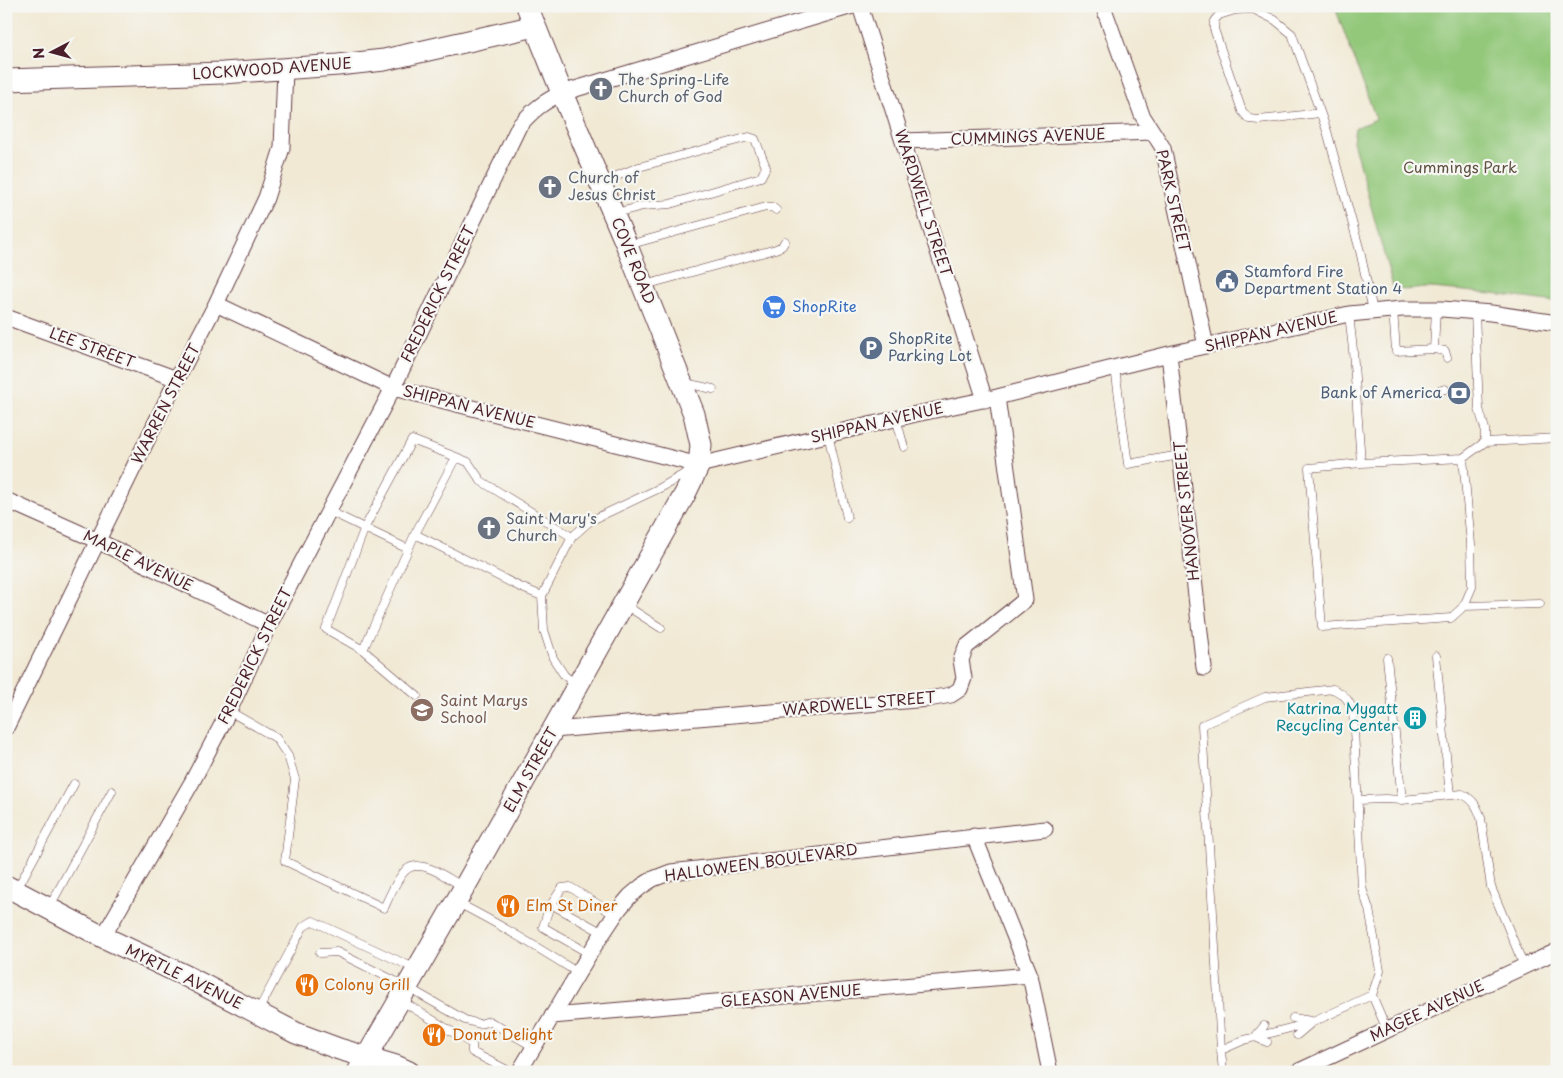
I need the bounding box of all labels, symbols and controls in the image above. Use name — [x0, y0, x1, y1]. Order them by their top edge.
north arrow — [28, 28, 78, 78]
text: N — [28, 47, 50, 60]
street label: LOCKWOOD AVENUE — [192, 50, 352, 85]
place label: The Spring-Life Church of God — [618, 67, 729, 107]
church icon: The Spring-Life Church of God — [588, 76, 614, 102]
street label: CUMMINGS AVENUE — [950, 121, 1106, 150]
street label: WARDWELL STREET — [890, 126, 959, 280]
street label: PARK STREET — [1151, 147, 1198, 255]
park label: Cummings Park — [1403, 155, 1517, 178]
place label: Church of Jesus Christ — [568, 165, 656, 205]
church icon: Church of Jesus Christ — [537, 174, 563, 200]
street label: COVE ROAD — [607, 214, 662, 307]
street label: FREDERICK STREET — [394, 220, 480, 366]
place label: Stamford Fire Department Station 4 — [1244, 259, 1402, 299]
public building icon: Stamford Fire Department Station 4 — [1214, 268, 1240, 294]
supermarket icon: ShopRite — [761, 294, 787, 320]
place label: ShopRite — [792, 294, 857, 317]
street label: SHIPPAN AVENUE — [1202, 304, 1339, 357]
street label: LEE STREET — [46, 320, 139, 373]
place label: ShopRite Parking Lot — [888, 326, 972, 366]
parking icon: ShopRite Parking Lot — [858, 335, 884, 361]
street label: WARREN STREET — [124, 338, 205, 468]
street label: SHIPPAN AVENUE — [401, 378, 538, 433]
place label: Bank of America — [1320, 380, 1443, 403]
bank icon: Bank of America — [1446, 380, 1472, 406]
street label: SHIPPAN AVENUE — [808, 395, 945, 448]
street label: HANOVER STREET — [1167, 439, 1204, 582]
place label: Saint Mary's Church — [506, 506, 597, 546]
church icon: Saint Mary's Church — [476, 515, 502, 541]
street label: MAPLE AVENUE — [80, 523, 197, 596]
street label: FREDERICK STREET — [211, 582, 297, 728]
street label: WARDWELL STREET — [781, 684, 937, 721]
place label: Saint Marys School — [440, 688, 528, 728]
place label: Katrina Mygatt Recycling Center — [1276, 696, 1398, 736]
school or university icon: Saint Marys School — [409, 697, 435, 723]
building icon: Katrina Mygatt Recycling Center — [1402, 705, 1428, 731]
street label: ELM STREET — [497, 722, 563, 816]
street label: HALLOWEEN BOULEVARD — [663, 837, 859, 886]
restaurant icon: Elm St Diner — [495, 893, 521, 919]
place label: Elm St Diner — [526, 893, 618, 916]
street label: MYRTLE AVENUE — [122, 937, 247, 1014]
restaurant icon: Colony Grill — [294, 972, 320, 998]
place label: Colony Grill — [324, 972, 410, 995]
street label: MAGEE AVENUE — [1365, 973, 1487, 1046]
street label: GLEASON AVENUE — [720, 977, 862, 1012]
restaurant icon: Donut Delight — [421, 1022, 447, 1048]
place label: Donut Delight — [452, 1022, 553, 1045]

